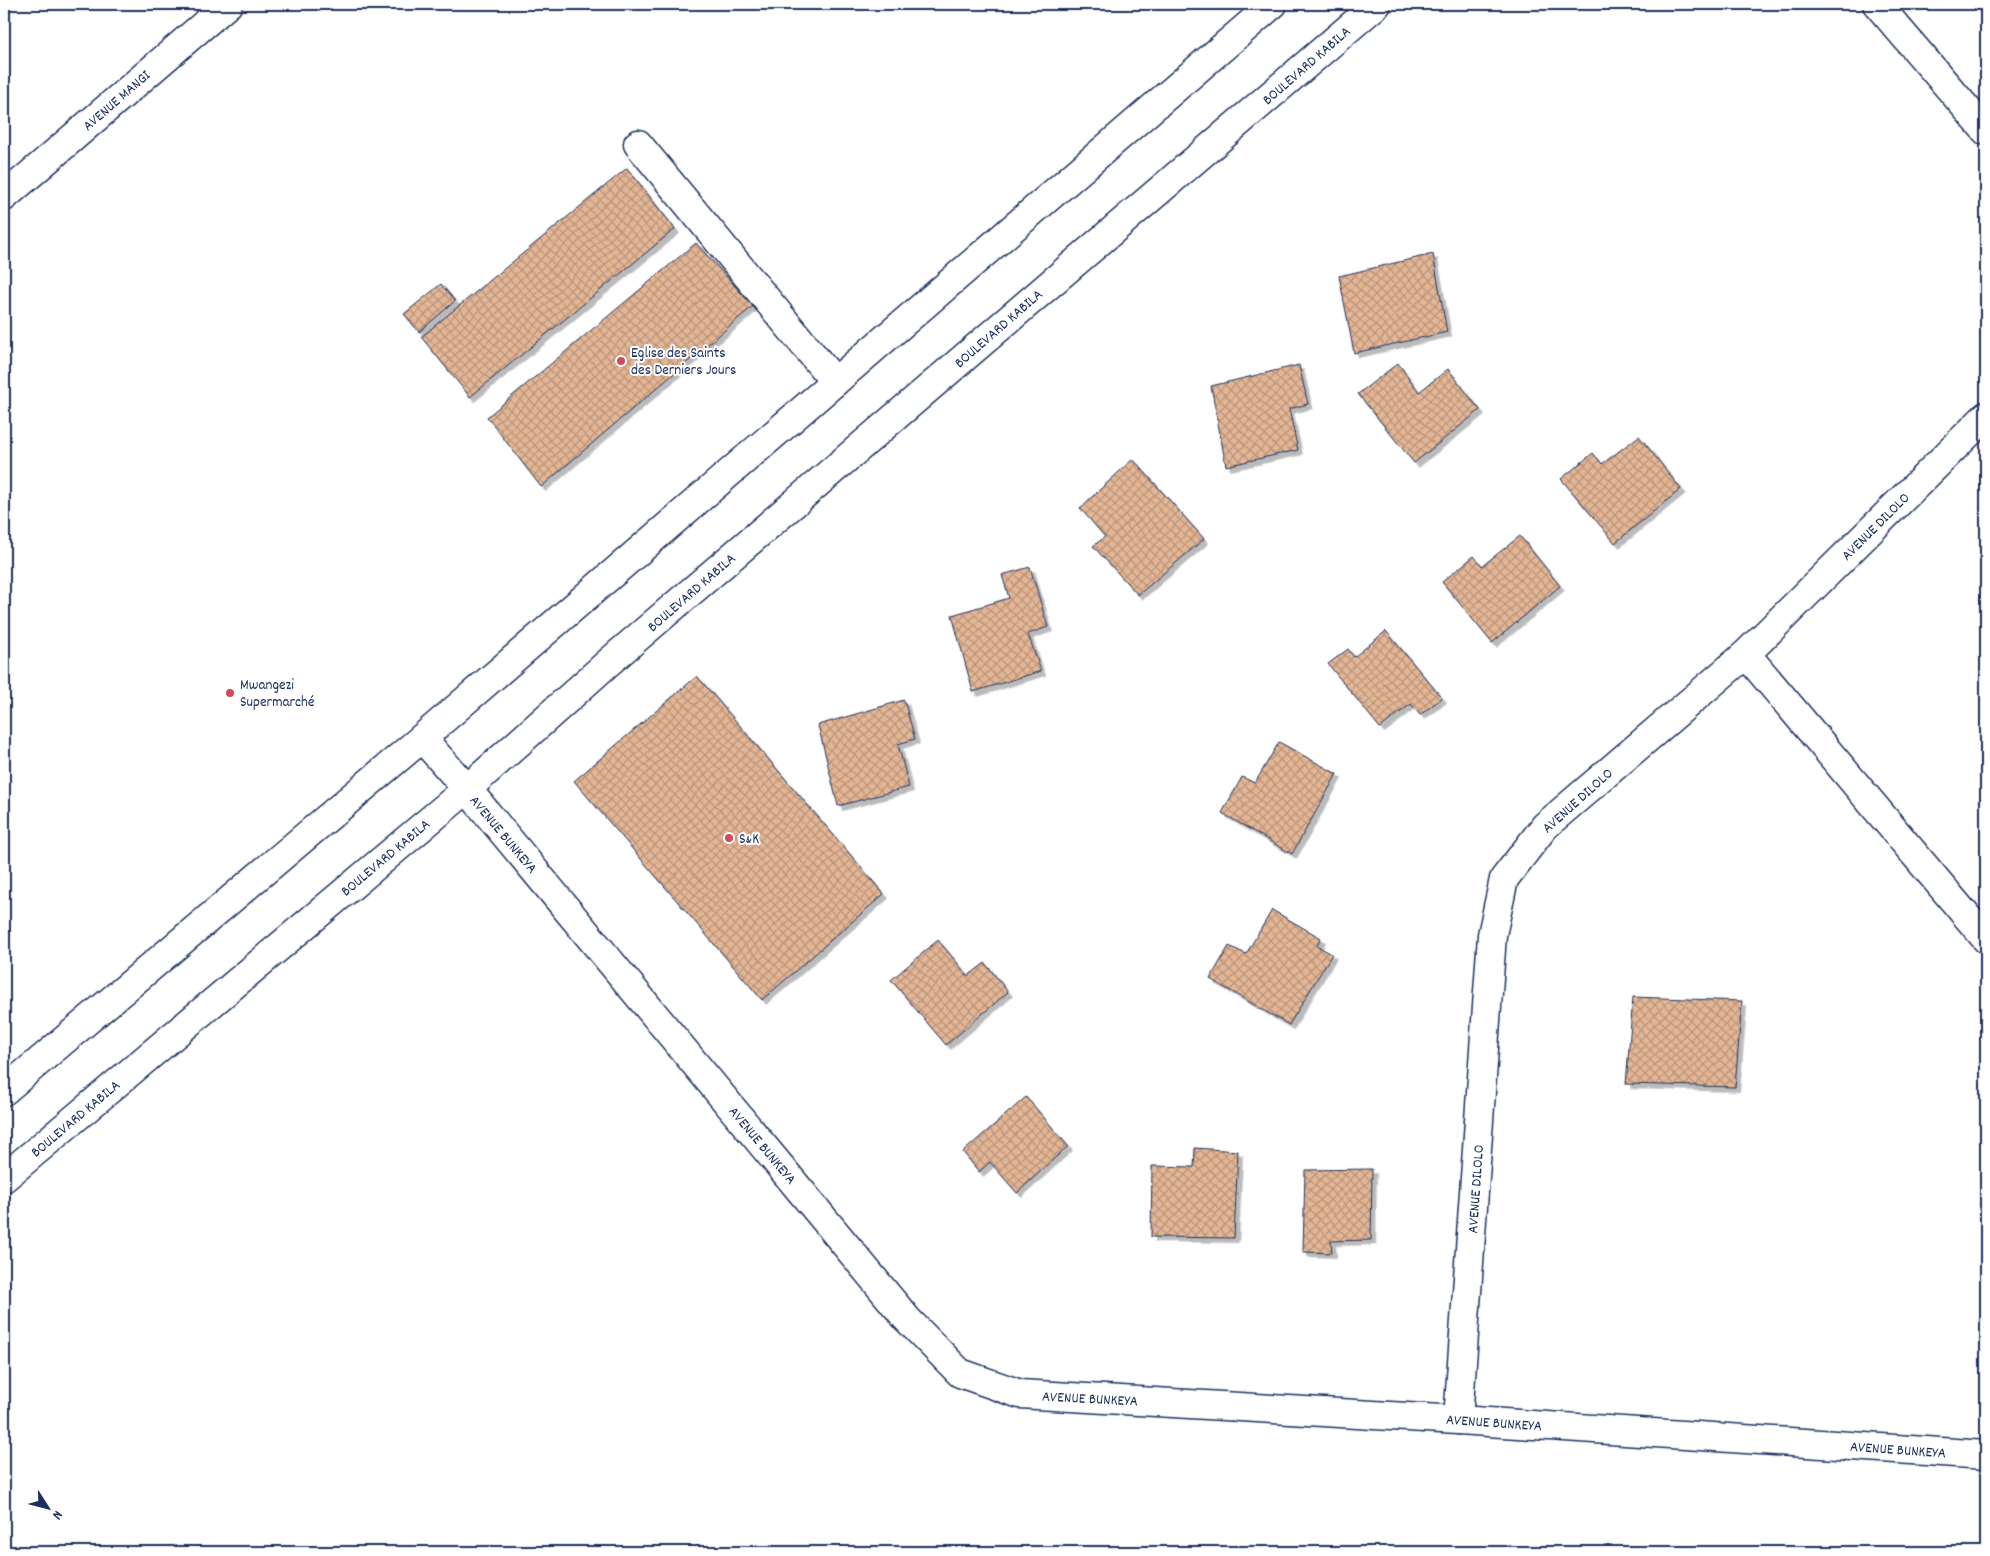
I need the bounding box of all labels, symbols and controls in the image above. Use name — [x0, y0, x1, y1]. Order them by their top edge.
street label: BOULEVARD KABILA — [1258, 22, 1356, 111]
street label: AVENUE MANGI — [79, 66, 156, 137]
street label: BOULEVARD KABILA — [950, 285, 1048, 374]
place label: Eglise des Saints des Derniers Jours — [631, 343, 736, 382]
marker: Eglise des Saints des Derniers Jours — [615, 355, 627, 367]
street label: AVENUE DILOLO — [1837, 488, 1916, 567]
street label: BOULEVARD KABILA — [643, 549, 741, 638]
place label: Mwangezi Supermarché — [240, 675, 314, 714]
marker: Mwangezi Supermarché — [224, 687, 236, 699]
street label: AVENUE DILOLO — [1538, 764, 1619, 839]
street label: AVENUE BUNKEYA — [463, 791, 542, 879]
street label: BOULEVARD KABILA — [337, 814, 436, 903]
place label: S&K — [739, 829, 759, 851]
marker: S&K — [723, 832, 735, 844]
street label: BOULEVARD KABILA — [27, 1075, 126, 1164]
street label: AVENUE BUNKEYA — [722, 1102, 801, 1190]
street label: AVENUE DILOLO — [1463, 1144, 1491, 1234]
street label: AVENUE BUNKEYA — [1041, 1386, 1139, 1414]
street label: AVENUE BUNKEYA — [1445, 1410, 1543, 1438]
street label: AVENUE BUNKEYA — [1849, 1437, 1947, 1465]
north arrow — [22, 1484, 72, 1534]
text: N — [47, 1506, 67, 1523]

